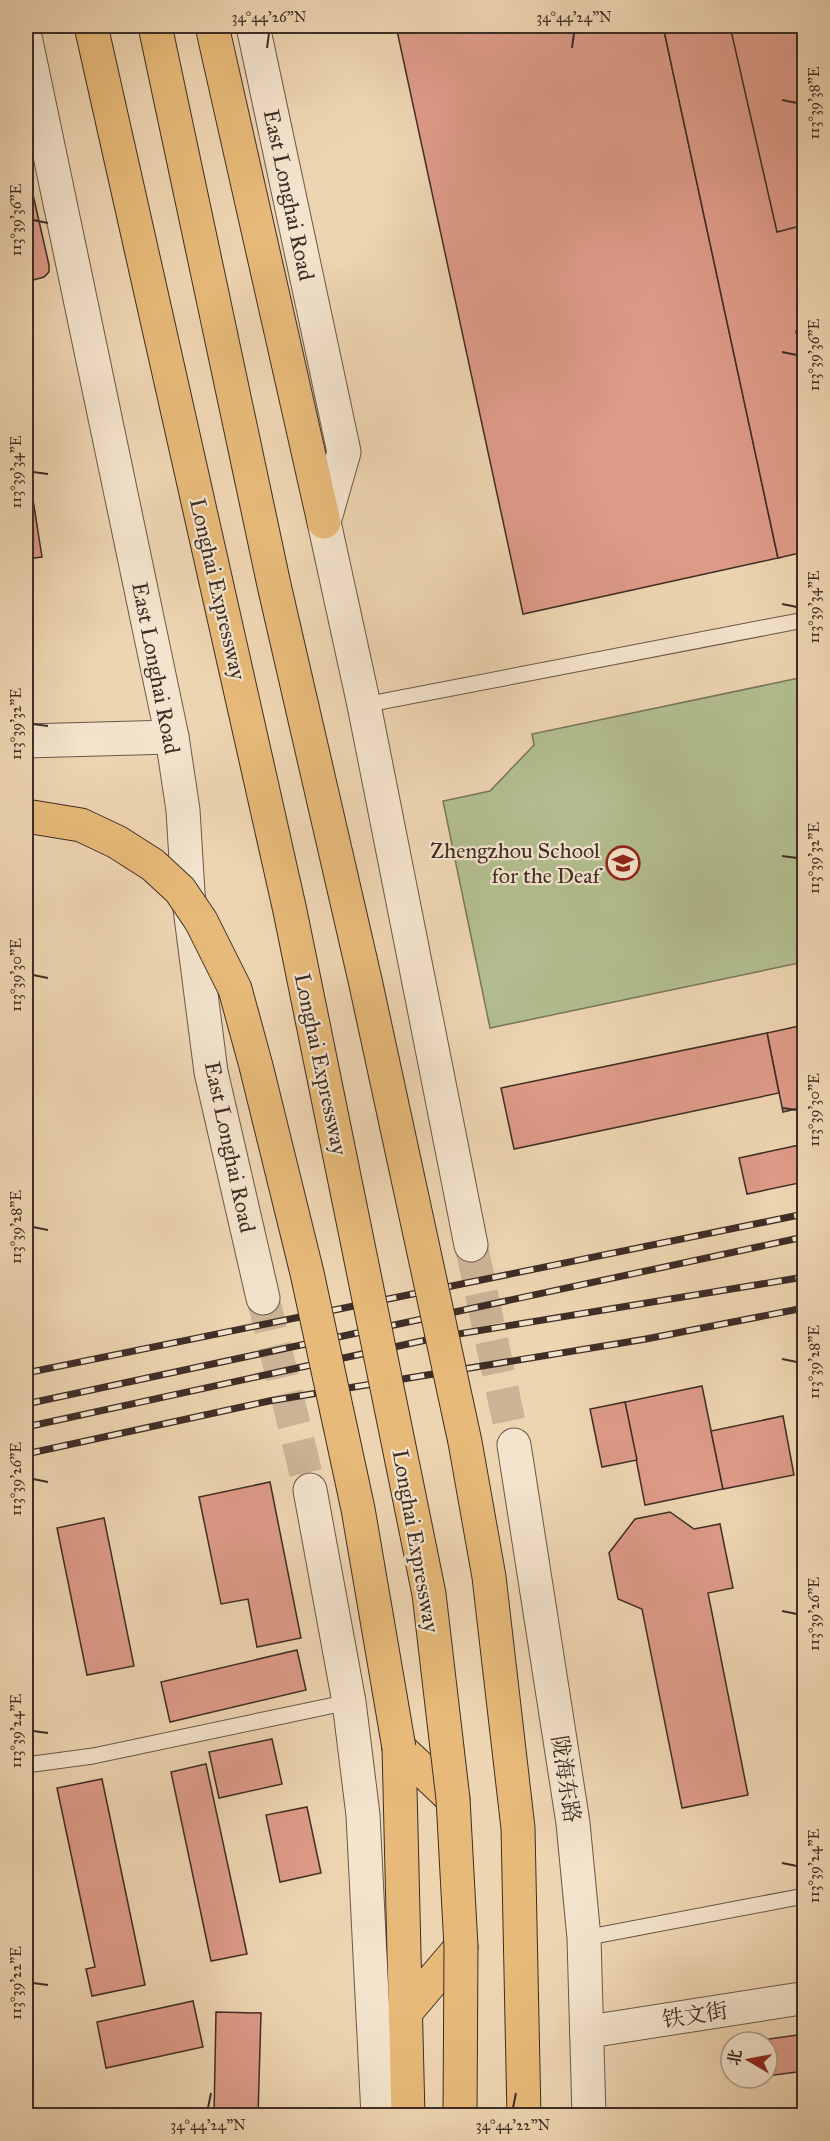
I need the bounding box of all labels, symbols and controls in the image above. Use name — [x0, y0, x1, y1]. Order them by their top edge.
text: 34°44'26"N — [231, 8, 307, 26]
text: 34°44'24"N — [536, 8, 612, 26]
text: 113°39'38"E — [805, 66, 823, 139]
street label: East Longhai Road — [258, 107, 320, 283]
text: 113°39'36"E — [7, 184, 25, 256]
text: 113°39'36"E — [805, 319, 823, 391]
text: 113°39'34"E — [7, 435, 25, 509]
street label: Longhai Expressway — [184, 496, 252, 683]
text: 113°39'34"E — [805, 570, 823, 644]
street label: East Longhai Road — [126, 580, 186, 756]
text: 113°39'32"E — [7, 688, 25, 760]
text: 113°39'32"E — [805, 822, 823, 894]
place label: Zhengzhou School for the Deaf — [430, 837, 604, 889]
school or university icon: Zhengzhou School for the Deaf — [605, 845, 641, 881]
text: 113°39'30"E — [7, 938, 25, 1012]
street label: Longhai Expressway — [289, 971, 354, 1158]
street label: East Longhai Road — [199, 1059, 261, 1235]
text: 113°39'30"E — [805, 1073, 823, 1147]
text: 113°39'28"E — [7, 1190, 25, 1264]
text: 113°39'28"E — [805, 1325, 823, 1399]
text: 113°39'26"E — [7, 1442, 25, 1516]
street label: Longhai Expressway — [387, 1447, 446, 1635]
text: 113°39'26"E — [805, 1577, 823, 1651]
text: 113°39'24"E — [7, 1693, 25, 1768]
street label: 陇海东路 — [546, 1733, 586, 1825]
text: 113°39'24"E — [805, 1828, 823, 1903]
text: 113°39'22"E — [7, 1946, 25, 2020]
street label: 铁文街 — [660, 1997, 730, 2033]
north arrow — [719, 2030, 779, 2090]
text: 北 — [724, 2048, 745, 2067]
text: 34°44'24"N — [170, 2116, 246, 2134]
text: 34°44'22"N — [476, 2116, 551, 2134]

